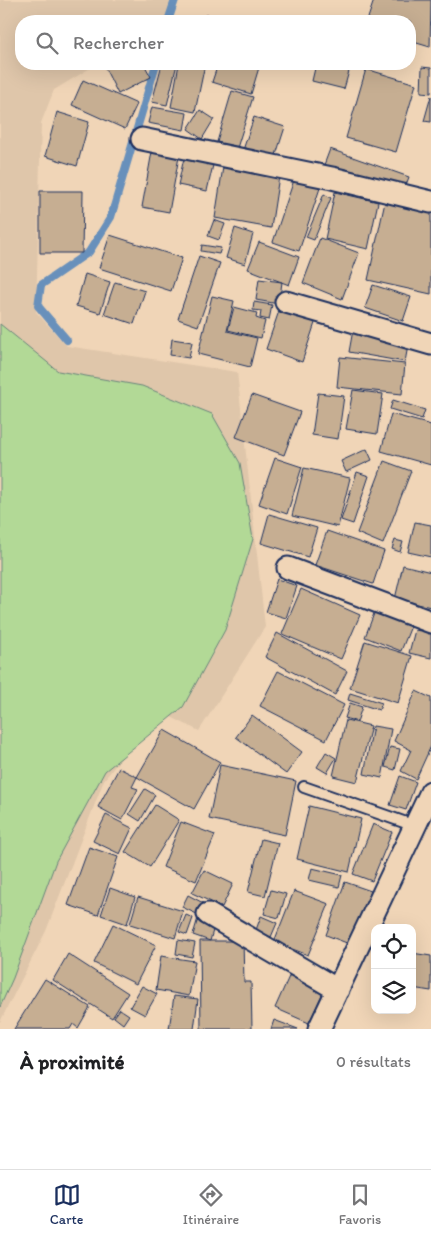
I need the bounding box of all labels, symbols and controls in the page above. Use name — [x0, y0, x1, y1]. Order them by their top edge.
search box — [15, 15, 416, 70]
icon: search — [33, 29, 61, 57]
text: Rechercher — [73, 31, 164, 54]
map controls — [371, 924, 416, 1014]
button: locate — [371, 924, 416, 969]
button: layers — [371, 969, 416, 1014]
text: À proximité — [20, 1049, 125, 1074]
text: 0 résultats — [336, 1052, 411, 1071]
tab: Carte — [50, 1181, 83, 1228]
tab: Itinéraire — [183, 1181, 239, 1228]
tab: Favoris — [339, 1181, 381, 1228]

